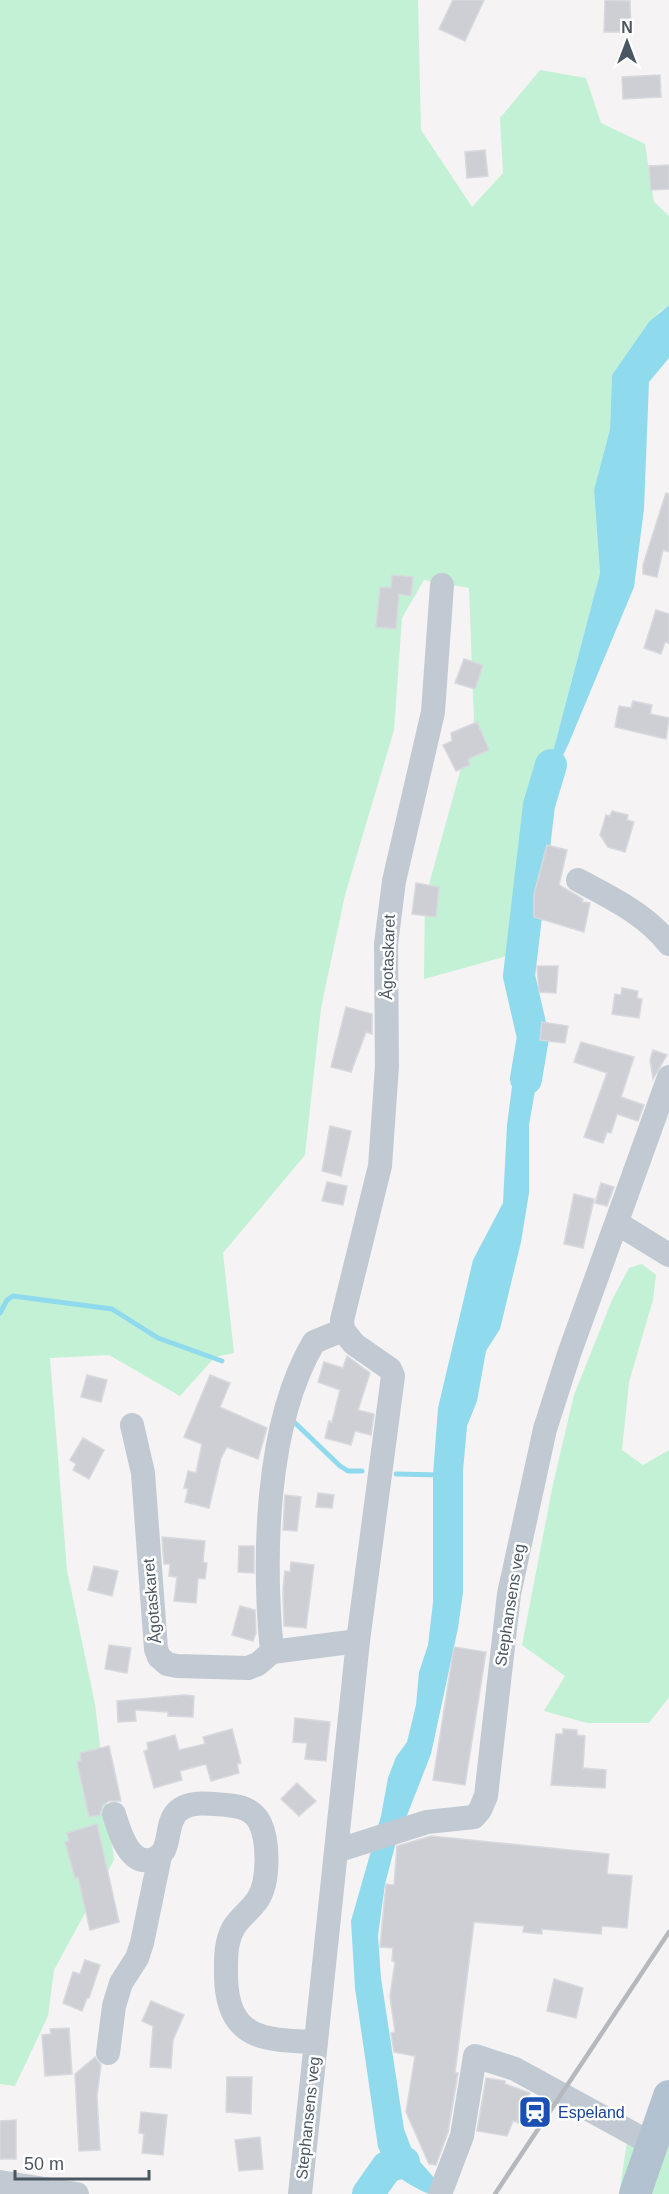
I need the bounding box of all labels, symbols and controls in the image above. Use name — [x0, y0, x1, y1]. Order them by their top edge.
north arrow — [597, 12, 657, 72]
text: N — [621, 19, 633, 36]
street label: Ågotaskaret — [377, 913, 398, 1000]
street label: Stephansens veg — [492, 1543, 528, 1667]
street label: Ågotaskaret — [139, 1557, 164, 1644]
street label: Stephansens veg — [293, 2056, 323, 2180]
station icon: Espeland — [517, 2094, 553, 2130]
place label: Espeland — [558, 2104, 625, 2121]
scale bar — [15, 2143, 148, 2181]
text: 50 m — [24, 2154, 64, 2174]

